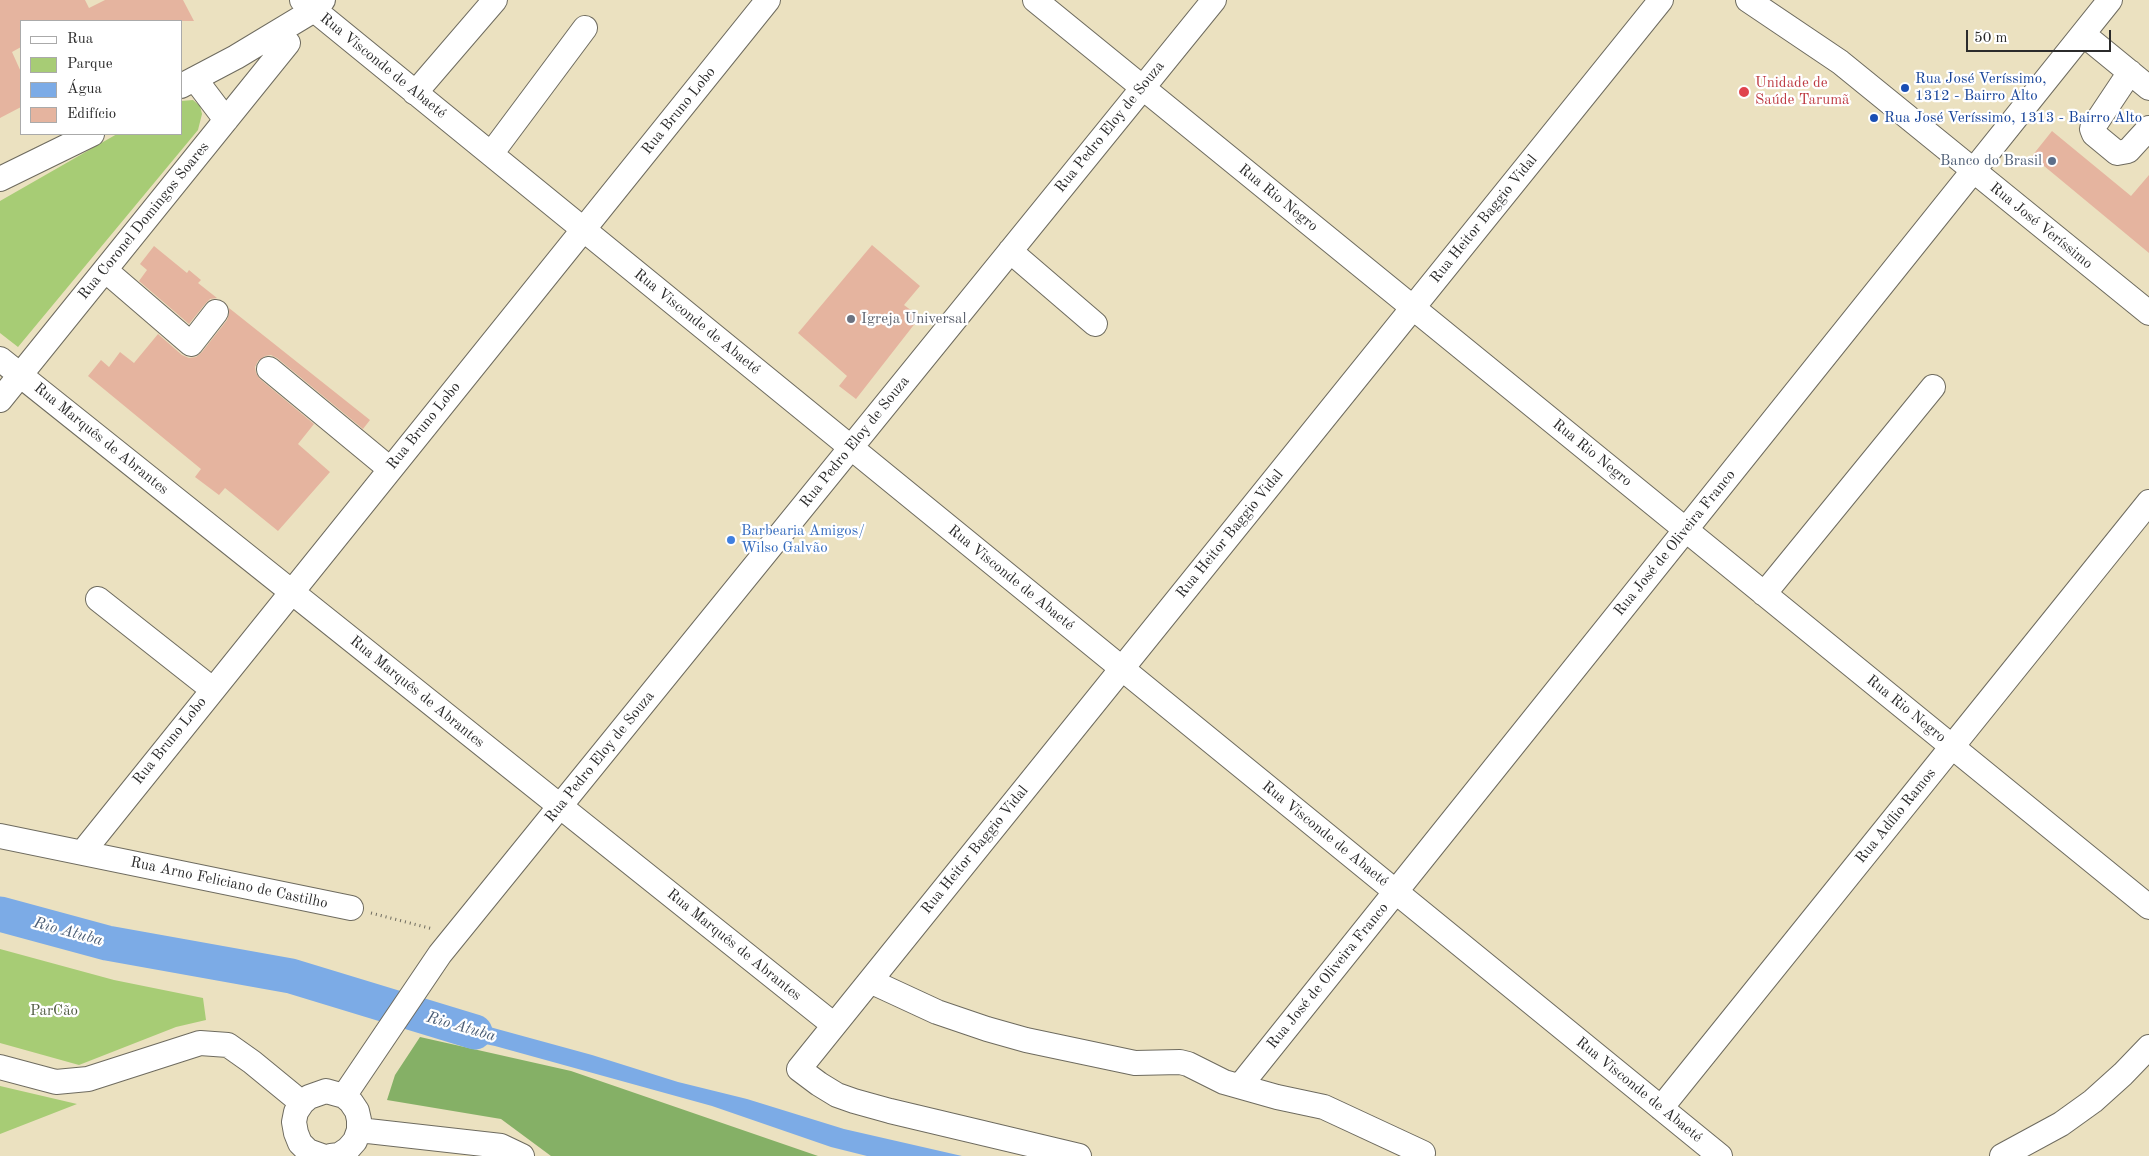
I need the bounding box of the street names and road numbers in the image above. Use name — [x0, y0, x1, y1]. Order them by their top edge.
street label: Rua Visconde de Abaeté — [316, 9, 450, 123]
street label: Rua Pedro Eloy de Souza — [1051, 58, 1169, 196]
street label: Rua Bruno Lobo — [638, 64, 720, 158]
street label: Rua Coronel Domingos Soares — [75, 138, 213, 304]
street label: Rua Heitor Baggio Vidal — [1427, 151, 1541, 287]
street label: Rua Rio Negro — [1235, 161, 1321, 235]
street label: Rua José Veríssimo — [1986, 179, 2096, 273]
street label: Rua Visconde de Abaeté — [630, 265, 764, 379]
street label: Rua Pedro Eloy de Souza — [796, 373, 914, 511]
street label: Rua Marquês de Abrantes — [30, 379, 172, 499]
street label: Rua Bruno Lobo — [383, 379, 465, 473]
street label: Rua Rio Negro — [1549, 416, 1635, 490]
street label: Rua Heitor Baggio Vidal — [1173, 466, 1287, 602]
street label: Rua José de Oliveira Franco — [1610, 466, 1740, 620]
street label: Rua Visconde de Abaeté — [944, 521, 1078, 635]
street label: Rua Marquês de Abrantes — [346, 632, 488, 752]
street label: Rua Rio Negro — [1863, 672, 1949, 746]
street label: Rua Pedro Eloy de Souza — [541, 688, 659, 826]
street label: Rua Bruno Lobo — [129, 694, 211, 788]
street label: Rua Adílio Ramos — [1852, 765, 1940, 867]
street label: Rua Visconde de Abaeté — [1258, 777, 1392, 891]
street label: Rua Heitor Baggio Vidal — [918, 782, 1032, 918]
street label: Rua Arno Feliciano de Castilho — [129, 853, 329, 913]
street label: Rua Marquês de Abrantes — [663, 885, 805, 1005]
street label: Rua José de Oliveira Franco — [1263, 899, 1393, 1053]
street label: Rua Visconde de Abaeté — [1572, 1033, 1706, 1147]

